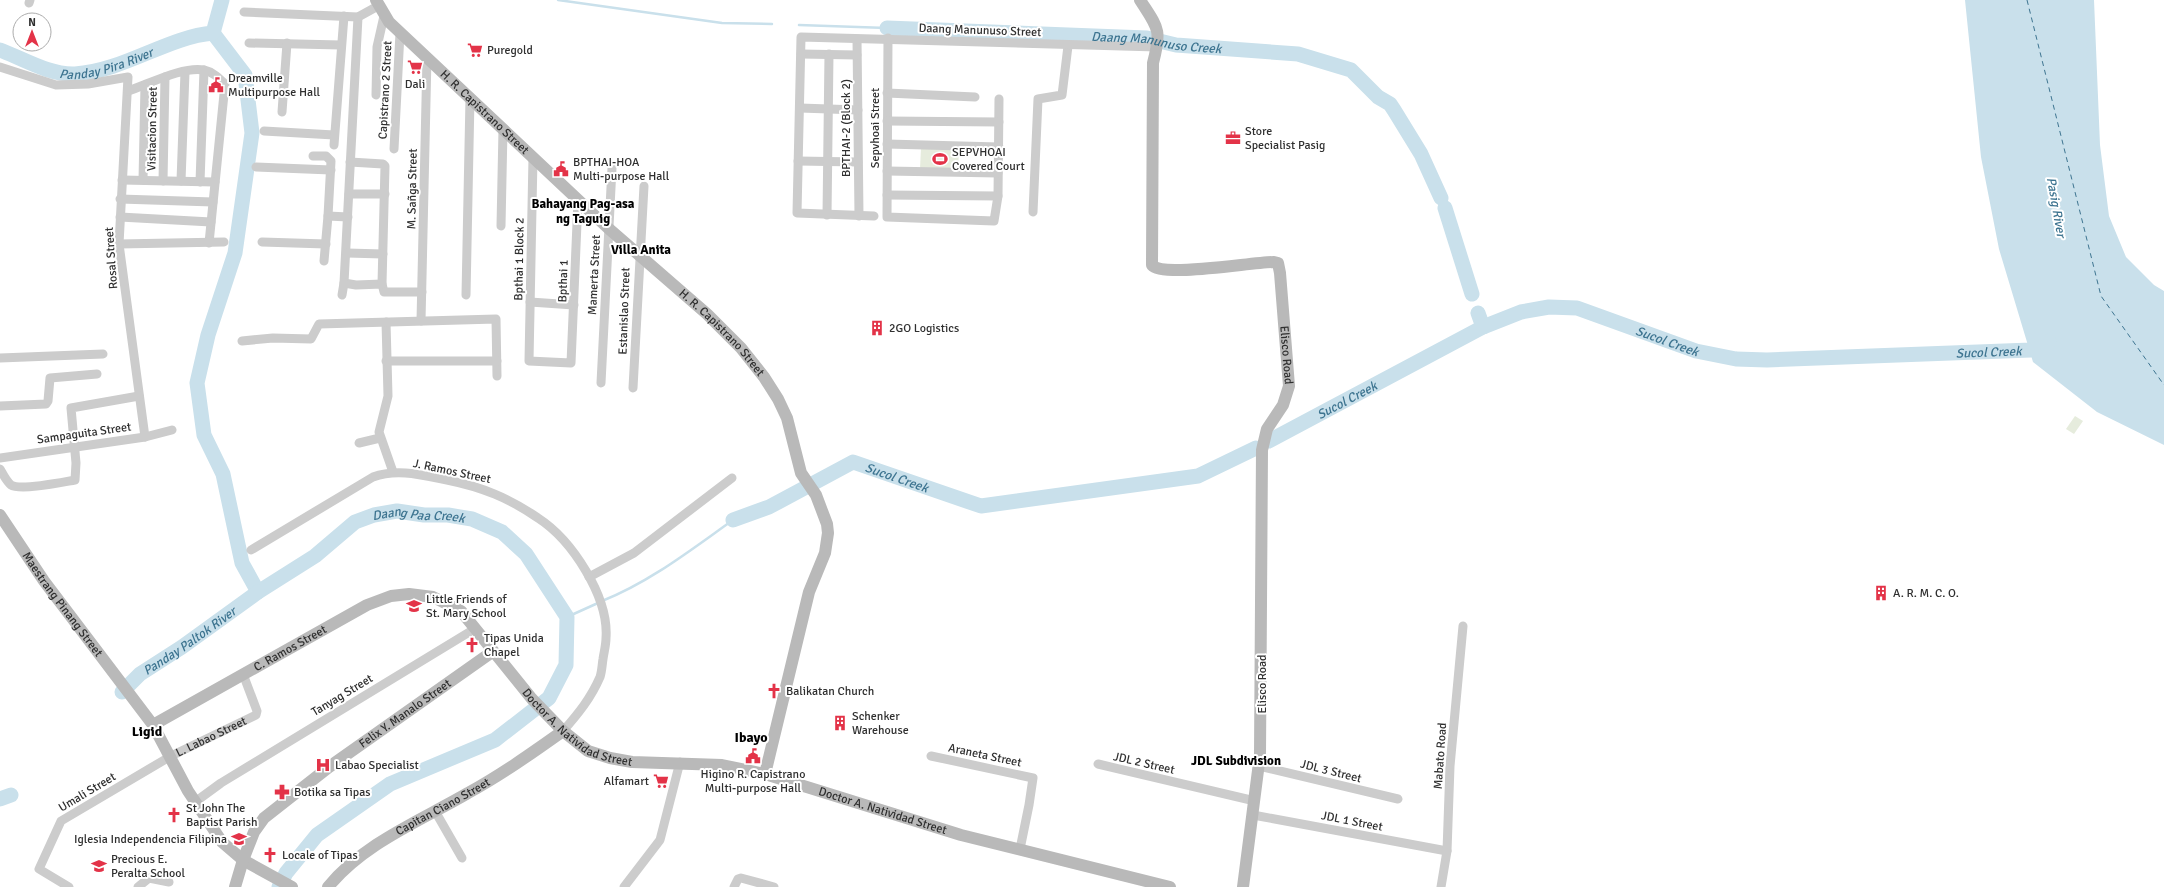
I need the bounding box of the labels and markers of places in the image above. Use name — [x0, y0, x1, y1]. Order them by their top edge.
supermarket icon: Puregold — [466, 41, 484, 59]
place label: Puregold — [487, 43, 533, 58]
supermarket icon: Dali — [406, 58, 424, 76]
place label: Dreamville Multipurpose Hall — [228, 71, 321, 100]
public building icon: Dreamville Multipurpose Hall — [207, 76, 225, 94]
place label: Dali — [405, 77, 425, 92]
place label: Store Specialist Pasig — [1245, 124, 1325, 153]
office icon: Store Specialist Pasig — [1224, 129, 1242, 147]
place label: SEPVHOAI Covered Court — [952, 145, 1025, 174]
sports icon: SEPVHOAI Covered Court — [931, 150, 949, 168]
place label: BPTHAI-HOA Multi-purpose Hall — [573, 155, 670, 184]
public building icon: BPTHAI-HOA Multi-purpose Hall — [552, 160, 570, 178]
building icon: 2GO Logistics — [868, 319, 886, 337]
place label: 2GO Logistics — [889, 321, 959, 336]
building icon: A. R. M. C. O. — [1872, 584, 1890, 602]
place label: A. R. M. C. O. — [1893, 586, 1959, 601]
place label: Little Friends of St. Mary School — [426, 592, 508, 621]
school or university icon: Little Friends of St. Mary School — [405, 597, 423, 615]
place label: Tipas Unida Chapel — [484, 631, 544, 660]
church icon: Tipas Unida Chapel — [463, 636, 481, 654]
church icon: Balikatan Church — [765, 682, 783, 700]
place label: Balikatan Church — [786, 684, 874, 699]
place label: Schenker Warehouse — [852, 709, 909, 738]
building icon: Schenker Warehouse — [831, 714, 849, 732]
public building icon: Higino R. Capistrano Multi-purpose Hall — [744, 747, 762, 765]
hospital icon: Labao Specialist — [314, 756, 332, 774]
place label: Labao Specialist — [335, 758, 419, 773]
place label: Higino R. Capistrano Multi-purpose Hall — [701, 767, 805, 796]
supermarket icon: Alfamart — [652, 772, 670, 790]
place label: Alfamart — [604, 774, 649, 789]
pharmacy icon: Botika sa Tipas — [273, 783, 291, 801]
place label: Botika sa Tipas — [294, 785, 371, 800]
place label: St John The Baptist Parish — [186, 801, 258, 830]
church icon: St John The Baptist Parish — [165, 806, 183, 824]
school or university icon: Iglesia Independencia Filipina — [230, 830, 248, 848]
place label: Iglesia Independencia Filipina — [74, 832, 227, 847]
church icon: Locale of Tipas — [261, 846, 279, 864]
place label: Locale of Tipas — [282, 848, 358, 863]
place label: Precious E. Peralta School — [111, 852, 185, 881]
school or university icon: Precious E. Peralta School — [90, 857, 108, 875]

